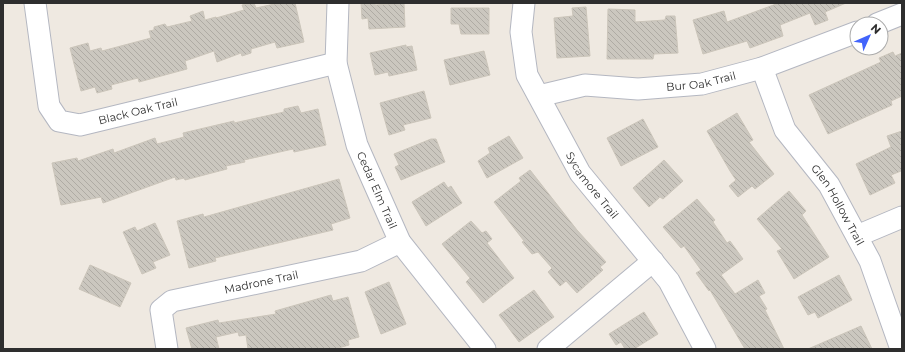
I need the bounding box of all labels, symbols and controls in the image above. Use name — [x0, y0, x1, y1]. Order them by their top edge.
north arrow — [849, 16, 889, 56]
text: N — [868, 21, 884, 37]
street label: Bur Oak Trail — [666, 68, 737, 94]
street label: Black Oak Trail — [97, 95, 179, 127]
street label: Cedar Elm Trail — [354, 149, 400, 231]
street label: Sycamore Trail — [563, 149, 622, 222]
street label: Glen Hollow Trail — [808, 161, 867, 248]
street label: Madrone Trail — [223, 267, 300, 297]

